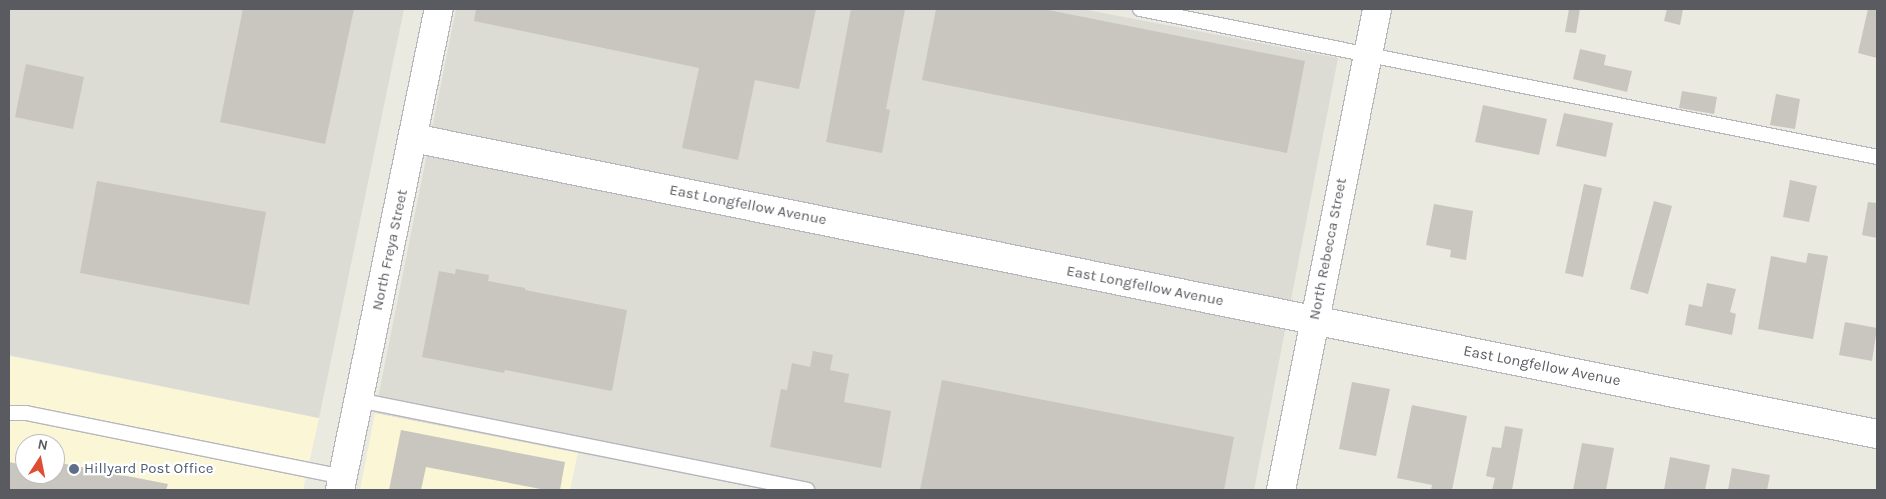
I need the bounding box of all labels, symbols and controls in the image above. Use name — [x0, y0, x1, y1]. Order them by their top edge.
street label: North Rebecca Street — [1305, 177, 1351, 321]
street label: East Longfellow Avenue — [668, 181, 828, 229]
street label: North Freya Street — [368, 188, 412, 312]
street label: East Longfellow Avenue — [1065, 262, 1225, 310]
street label: East Longfellow Avenue — [1462, 342, 1622, 390]
north arrow — [15, 434, 65, 484]
text: N — [36, 435, 49, 454]
place label: Hillyard Post Office — [84, 460, 213, 478]
marker: Hillyard Post Office — [68, 463, 80, 475]

